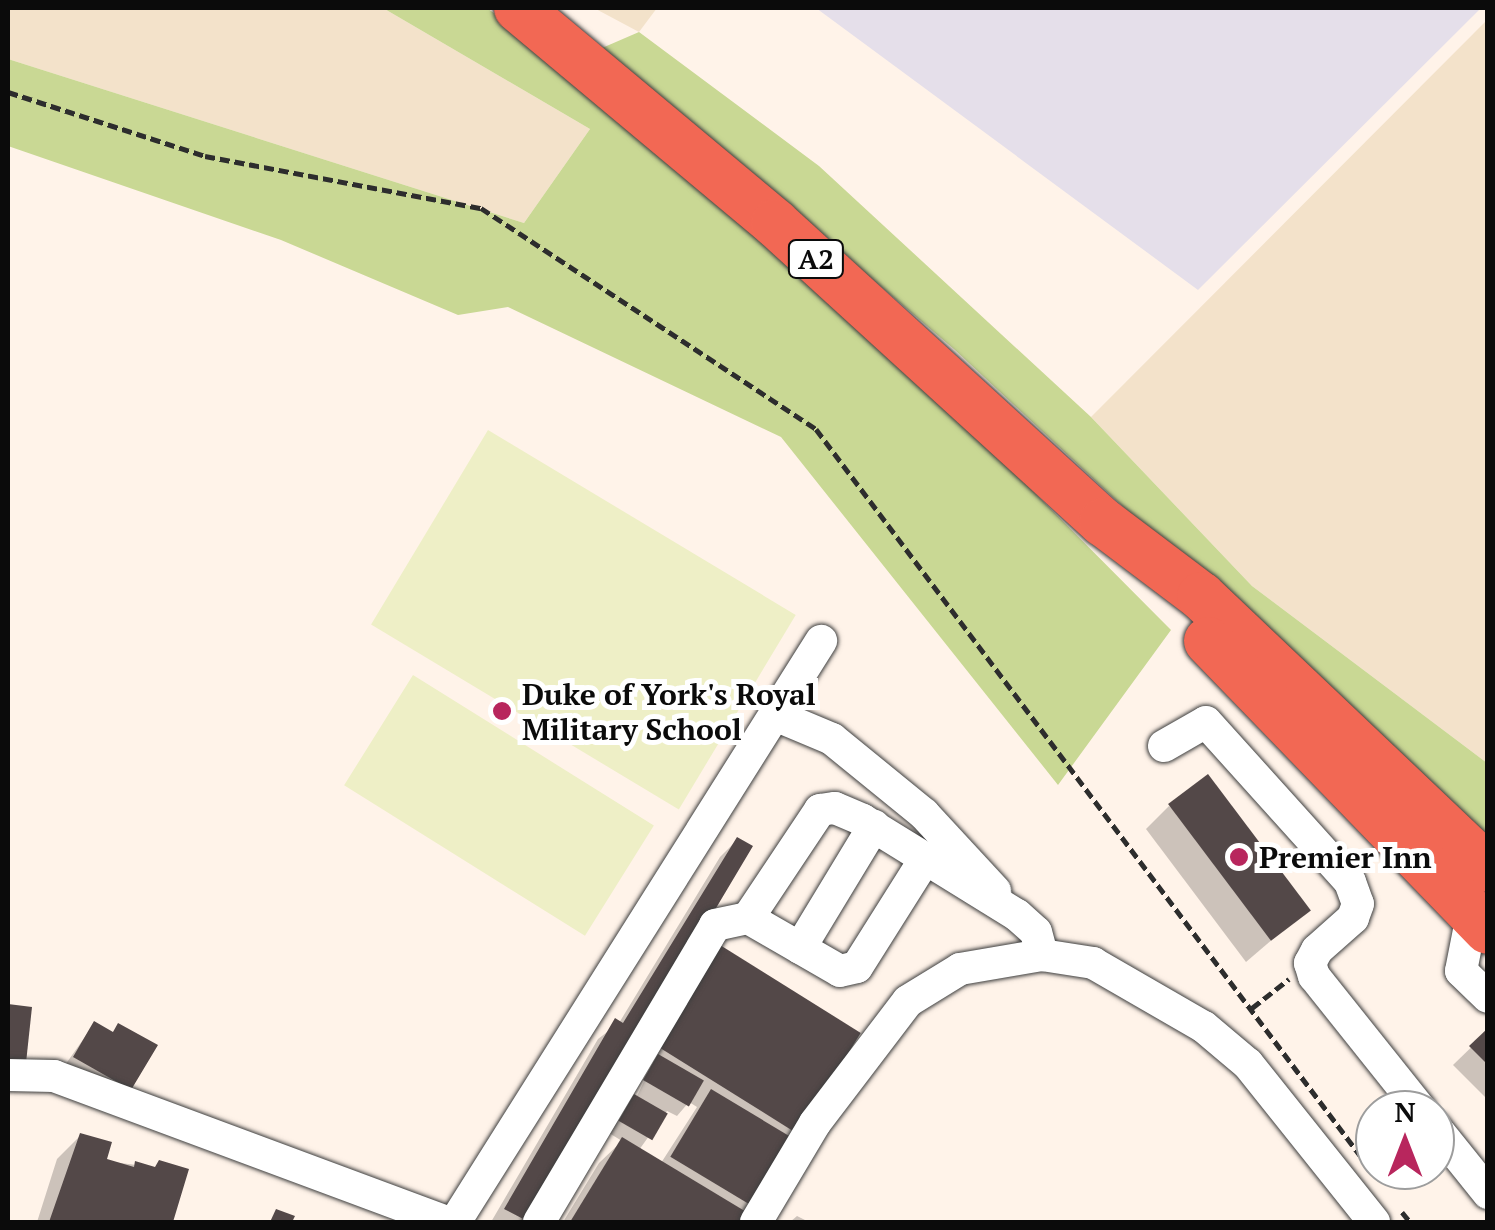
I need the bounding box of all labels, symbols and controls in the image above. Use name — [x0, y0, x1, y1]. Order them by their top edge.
road number: A2 — [786, 236, 846, 282]
place label: Duke of York's Royal Military School — [522, 676, 816, 746]
marker: Duke of York's Royal Military School — [491, 700, 513, 722]
place label: Premier Inn — [1259, 839, 1432, 875]
marker: Premier Inn — [1228, 846, 1250, 868]
north arrow — [1355, 1090, 1455, 1190]
text: N — [1394, 1093, 1416, 1130]

